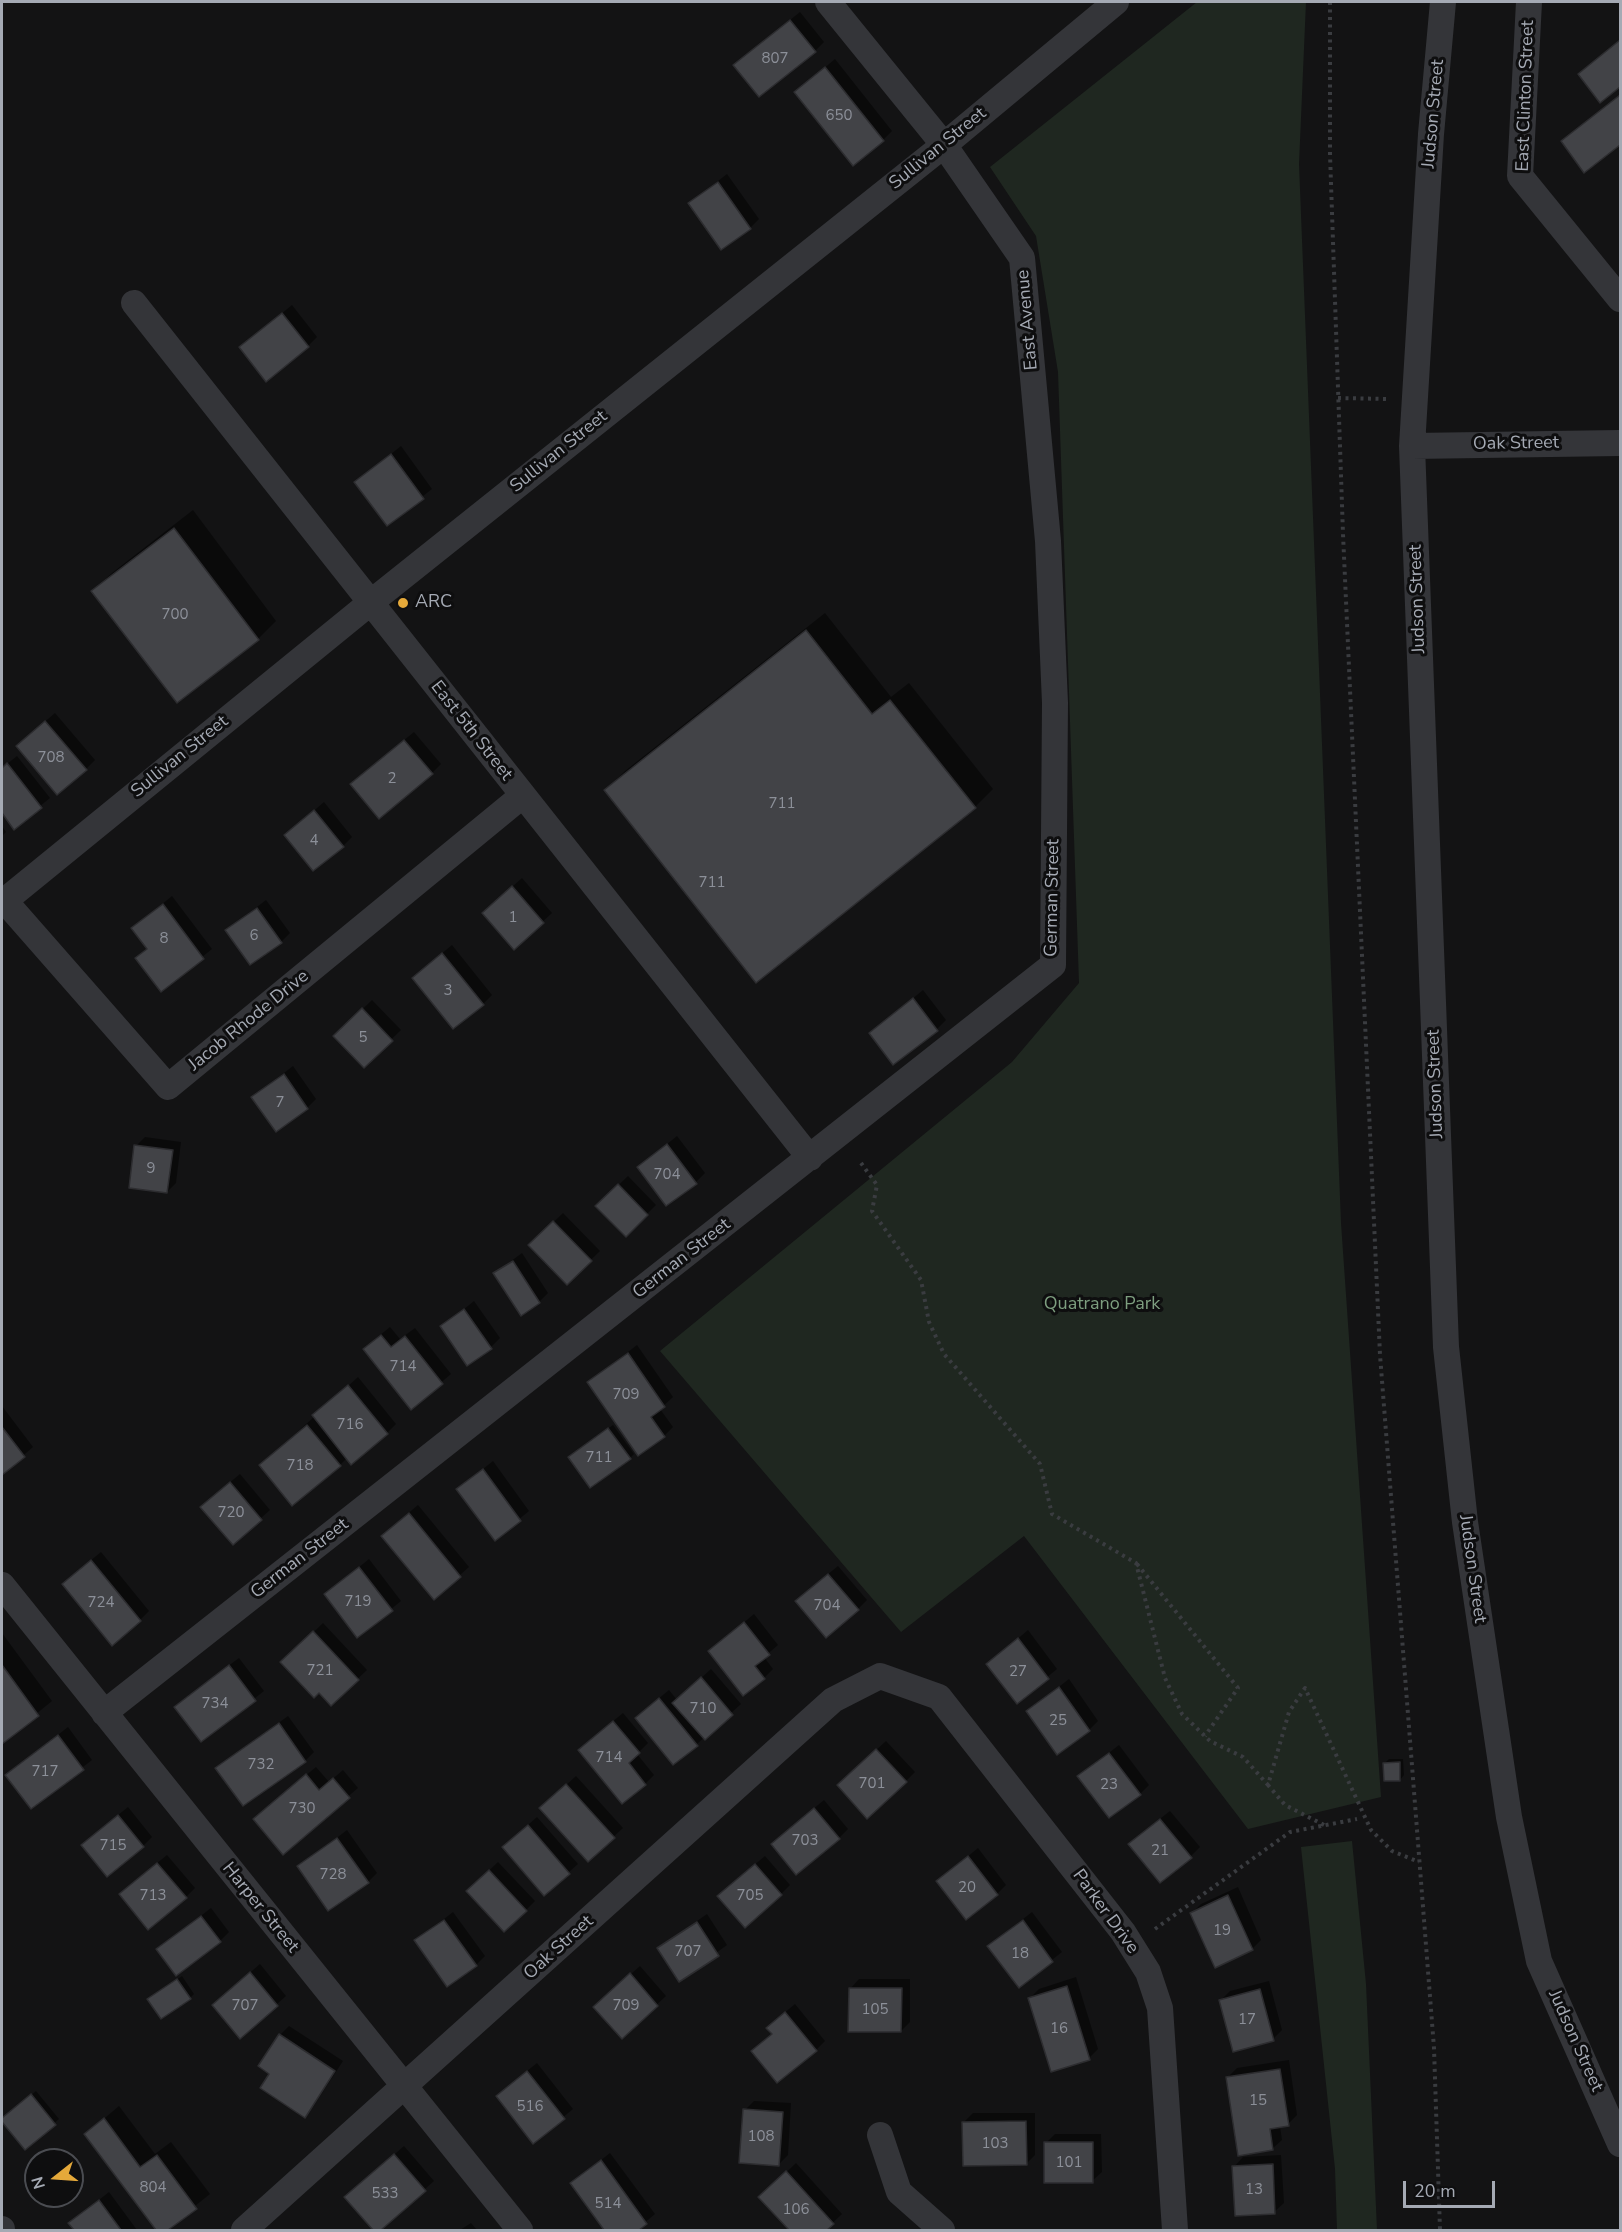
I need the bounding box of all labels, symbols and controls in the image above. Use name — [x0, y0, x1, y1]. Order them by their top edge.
street label: East Clinton Street — [1513, 20, 1539, 172]
house number: 807 — [762, 50, 788, 68]
street label: Judson Street — [1418, 59, 1450, 169]
street label: Sullivan Street — [885, 103, 991, 195]
house number: 650 — [826, 107, 852, 125]
street label: East Avenue — [1013, 269, 1043, 371]
street label: Sullivan Street — [506, 406, 612, 498]
street label: Oak Street — [1473, 432, 1559, 456]
street label: Judson Street — [1405, 544, 1431, 654]
place label: ARC — [415, 592, 452, 614]
marker: ARC — [396, 596, 410, 610]
house number: 700 — [162, 606, 188, 624]
street label: East 5th Street — [425, 677, 517, 785]
street label: Sullivan Street — [127, 711, 233, 803]
house number: 708 — [38, 749, 64, 767]
house number: 2 — [388, 770, 396, 788]
house number: 711 — [769, 795, 795, 813]
house number: 4 — [310, 832, 318, 850]
street label: German Street — [1041, 839, 1065, 957]
house number: 711 — [699, 874, 725, 892]
house number: 1 — [509, 909, 517, 927]
house number: 6 — [250, 927, 258, 945]
house number: 8 — [160, 930, 168, 948]
street label: Jacob Rhode Drive — [185, 966, 313, 1076]
house number: 3 — [444, 982, 452, 1000]
house number: 5 — [359, 1029, 367, 1047]
street label: Judson Street — [1423, 1029, 1449, 1139]
house number: 7 — [276, 1094, 284, 1112]
house number: 9 — [147, 1160, 155, 1178]
house number: 704 — [654, 1166, 680, 1184]
street label: German Street — [629, 1214, 735, 1304]
park label: Quatrano Park — [1044, 1294, 1160, 1316]
house number: 714 — [390, 1358, 416, 1376]
house number: 709 — [613, 1386, 639, 1404]
house number: 716 — [337, 1416, 363, 1434]
house number: 711 — [586, 1449, 612, 1467]
house number: 718 — [287, 1457, 313, 1475]
house number: 720 — [218, 1504, 244, 1522]
street label: German Street — [247, 1514, 353, 1604]
street label: Judson Street — [1454, 1514, 1490, 1624]
house number: 719 — [345, 1593, 371, 1611]
house number: 724 — [88, 1594, 114, 1612]
house number: 704 — [814, 1597, 840, 1615]
house number: 721 — [307, 1662, 333, 1680]
house number: 27 — [1009, 1663, 1027, 1681]
house number: 734 — [202, 1695, 228, 1713]
house number: 710 — [690, 1700, 716, 1718]
house number: 25 — [1049, 1712, 1067, 1730]
house number: 714 — [596, 1749, 622, 1767]
house number: 732 — [248, 1756, 274, 1774]
house number: 717 — [32, 1763, 58, 1781]
house number: 701 — [859, 1775, 885, 1793]
house number: 23 — [1100, 1776, 1118, 1794]
house number: 730 — [289, 1800, 315, 1818]
house number: 703 — [792, 1832, 818, 1850]
house number: 715 — [100, 1837, 126, 1855]
house number: 21 — [1151, 1842, 1169, 1860]
street label: Harper Street — [217, 1858, 303, 1958]
house number: 728 — [320, 1866, 346, 1884]
street label: Parker Drive — [1067, 1866, 1143, 1958]
house number: 20 — [958, 1879, 976, 1897]
house number: 713 — [140, 1887, 166, 1905]
house number: 705 — [737, 1887, 763, 1905]
street label: Oak Street — [520, 1911, 598, 1985]
house number: 19 — [1213, 1922, 1231, 1940]
house number: 707 — [675, 1943, 701, 1961]
house number: 18 — [1011, 1945, 1029, 1963]
street label: Judson Street — [1543, 1987, 1607, 2095]
house number: 707 — [232, 1997, 258, 2015]
house number: 709 — [613, 1997, 639, 2015]
house number: 105 — [862, 2001, 888, 2019]
house number: 17 — [1238, 2011, 1256, 2029]
house number: 16 — [1050, 2020, 1068, 2038]
house number: 15 — [1249, 2092, 1267, 2110]
house number: 516 — [517, 2098, 543, 2116]
house number: 108 — [748, 2128, 774, 2146]
house number: 103 — [982, 2135, 1008, 2153]
north arrow — [24, 2148, 84, 2208]
house number: 101 — [1056, 2154, 1082, 2172]
scale bar — [1406, 2169, 1498, 2207]
text: N — [26, 2174, 51, 2192]
house number: 804 — [140, 2179, 166, 2197]
text: 20 m — [1414, 2179, 1456, 2203]
house number: 13 — [1245, 2181, 1263, 2199]
house number: 533 — [372, 2185, 398, 2203]
house number: 514 — [595, 2195, 621, 2213]
house number: 106 — [783, 2201, 809, 2219]

